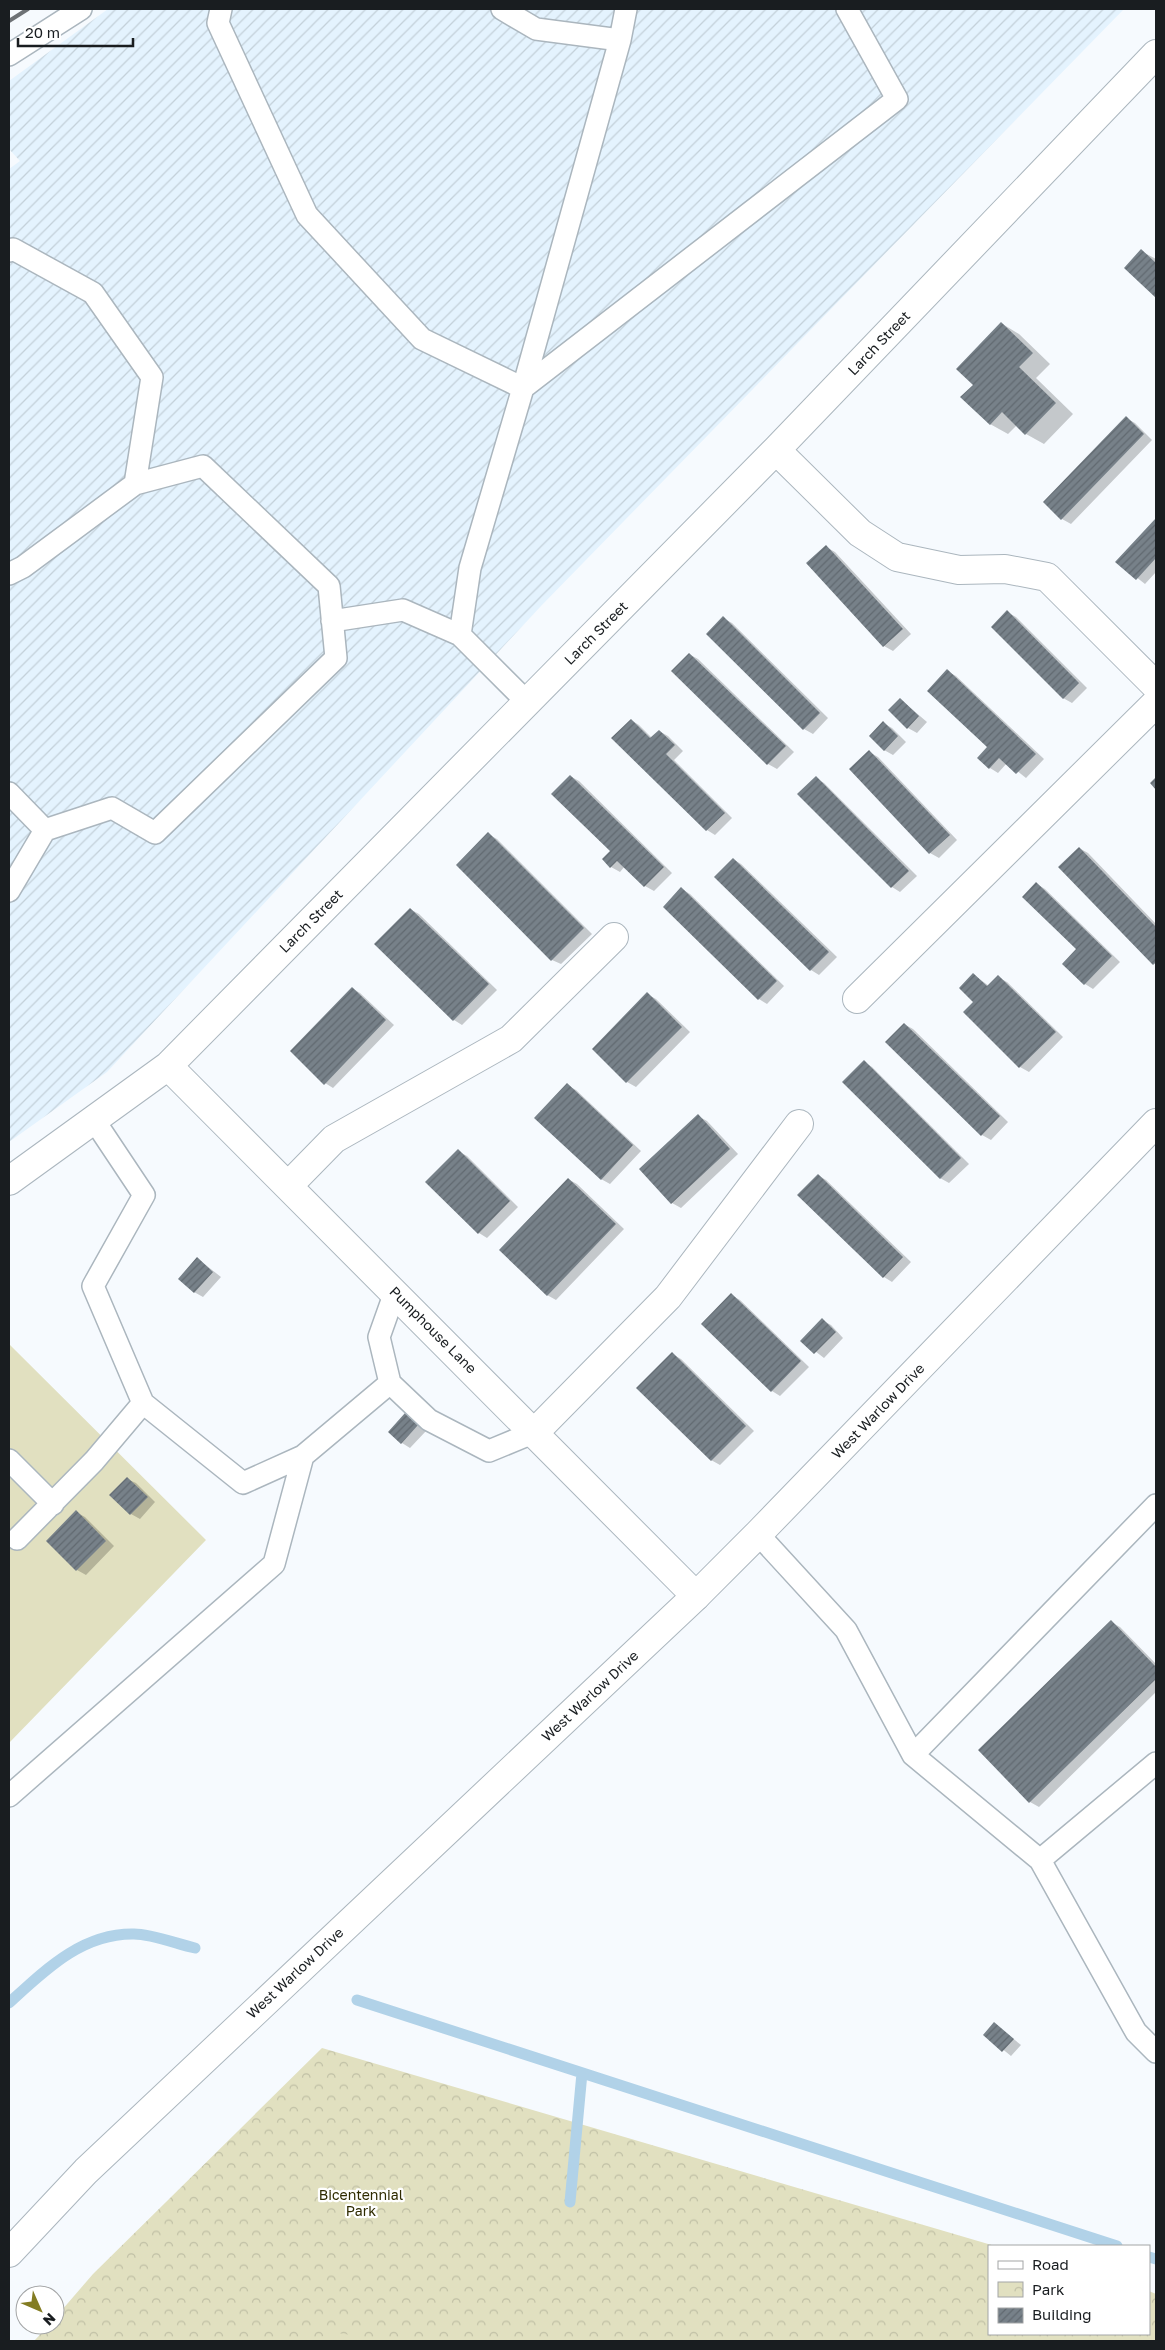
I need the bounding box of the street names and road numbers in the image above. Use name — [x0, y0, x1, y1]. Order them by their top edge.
street label: Larch Street — [844, 307, 913, 378]
street label: Larch Street — [560, 597, 631, 668]
street label: Larch Street — [275, 885, 346, 956]
street label: Pumphouse Lane — [386, 1283, 480, 1377]
street label: West Warlow Drive — [828, 1359, 927, 1462]
street label: West Warlow Drive — [538, 1646, 641, 1745]
street label: West Warlow Drive — [243, 1923, 346, 2022]

